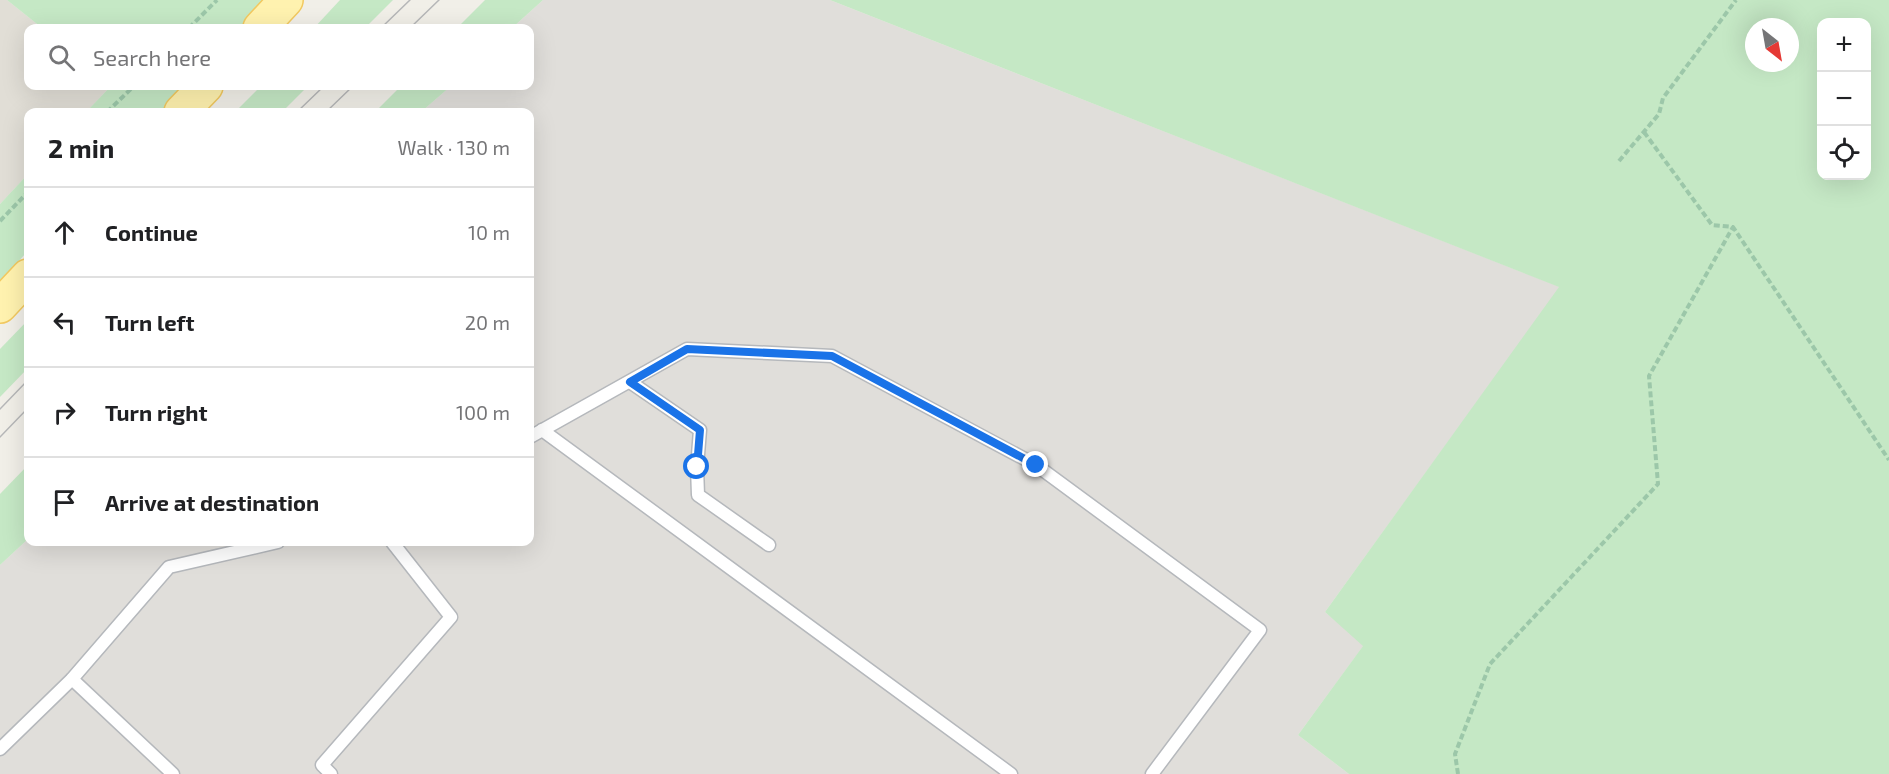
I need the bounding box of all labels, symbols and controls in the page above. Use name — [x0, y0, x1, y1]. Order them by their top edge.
north arrow — [1745, 18, 1799, 72]
map controls — [1817, 18, 1871, 180]
button: + — [1817, 18, 1871, 72]
search box — [24, 24, 534, 90]
icon: search — [45, 41, 78, 74]
text: Search here — [93, 44, 211, 70]
button: − — [1817, 72, 1871, 126]
button: locate — [1817, 126, 1871, 180]
text: 2 min — [48, 132, 114, 163]
text: Walk · 130 m — [398, 135, 510, 159]
icon: ahead — [48, 216, 81, 249]
text: Continue — [105, 219, 198, 245]
text: 10 m — [468, 220, 510, 244]
icon: left — [48, 306, 81, 339]
text: Turn left — [105, 309, 194, 335]
text: 20 m — [465, 310, 510, 334]
icon: right — [48, 396, 81, 429]
text: Turn right — [105, 399, 207, 425]
text: 100 m — [456, 400, 510, 424]
route end — [1022, 451, 1048, 477]
route start — [683, 453, 709, 479]
icon: arrive — [48, 486, 81, 519]
text: Arrive at destination — [105, 489, 319, 515]

